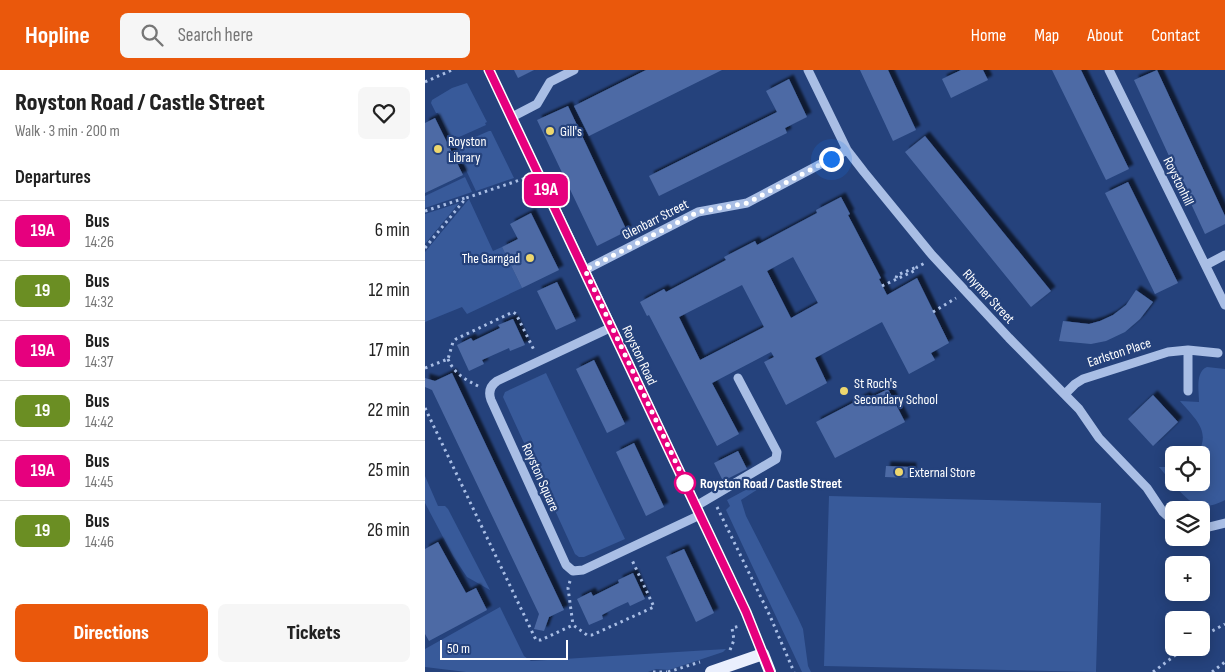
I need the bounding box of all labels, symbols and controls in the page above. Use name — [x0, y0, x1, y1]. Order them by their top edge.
search box — [120, 13, 470, 58]
text: Hopline — [25, 21, 90, 50]
icon: search — [138, 21, 166, 49]
text: Search here — [178, 24, 253, 47]
text: Home — [971, 25, 1006, 46]
text: Map — [1034, 25, 1059, 46]
text: About — [1087, 25, 1123, 46]
text: Contact — [1151, 25, 1200, 46]
button: heart — [358, 87, 410, 139]
text: Royston Road / Castle Street — [15, 88, 265, 117]
text: Walk · 3 min · 200 m — [15, 122, 120, 141]
place label: Gill's — [560, 123, 582, 140]
marker: Gill's — [544, 125, 556, 137]
place label: Royston Library — [448, 133, 486, 166]
marker: Royston Library — [432, 143, 444, 155]
your location — [819, 147, 844, 172]
street label: Roystonhill — [1159, 154, 1198, 208]
text: Departures — [15, 166, 91, 189]
line badge: 19A — [517, 174, 575, 206]
text: 19A — [534, 179, 558, 200]
street label: Glenbarr Street — [619, 195, 691, 243]
text: Bus — [85, 210, 110, 233]
text: 6 min — [375, 219, 410, 242]
text: 19A — [30, 220, 55, 241]
text: 14:26 — [85, 233, 114, 252]
place label: The Garngad — [462, 250, 520, 267]
marker: The Garngad — [524, 252, 536, 264]
street label: Rhymer Street — [959, 266, 1018, 327]
text: Bus — [85, 270, 110, 293]
text: 12 min — [368, 279, 410, 302]
text: 19 — [35, 280, 50, 301]
text: 14:32 — [85, 293, 114, 312]
street label: Royston Road — [618, 323, 661, 388]
text: Bus — [85, 330, 110, 353]
street label: Earlston Place — [1085, 334, 1153, 371]
text: 17 min — [369, 339, 410, 362]
text: 19A — [30, 340, 55, 361]
text: 14:37 — [85, 353, 113, 372]
place label: St Roch's Secondary School — [854, 375, 938, 408]
marker: St Roch's Secondary School — [838, 385, 850, 397]
text: Bus — [85, 390, 110, 413]
text: 22 min — [367, 399, 410, 422]
text: 19 — [35, 400, 50, 421]
text: 14:42 — [85, 413, 114, 432]
street label: Royston Square — [518, 440, 563, 514]
map controls — [1165, 446, 1210, 656]
button: locate — [1165, 446, 1210, 491]
text: Bus — [85, 450, 110, 473]
text: 25 min — [368, 459, 410, 482]
text: 19A — [30, 460, 55, 481]
place label: External Store — [909, 464, 975, 481]
marker: External Store — [893, 466, 905, 478]
marker: Royston Road / Castle Street — [674, 472, 696, 494]
text: 14:45 — [85, 473, 113, 492]
place label: Royston Road / Castle Street — [700, 475, 842, 492]
button: layers — [1165, 501, 1210, 546]
text: Bus — [85, 510, 110, 533]
text: 26 min — [367, 519, 410, 542]
text: 19 — [35, 520, 50, 541]
text: 14:46 — [85, 533, 114, 552]
button: + — [1165, 556, 1210, 601]
button: Directions — [15, 604, 208, 662]
button: Tickets — [218, 604, 410, 662]
button: − — [1165, 611, 1210, 656]
scale bar — [440, 637, 567, 660]
text: 50 m — [447, 640, 470, 657]

